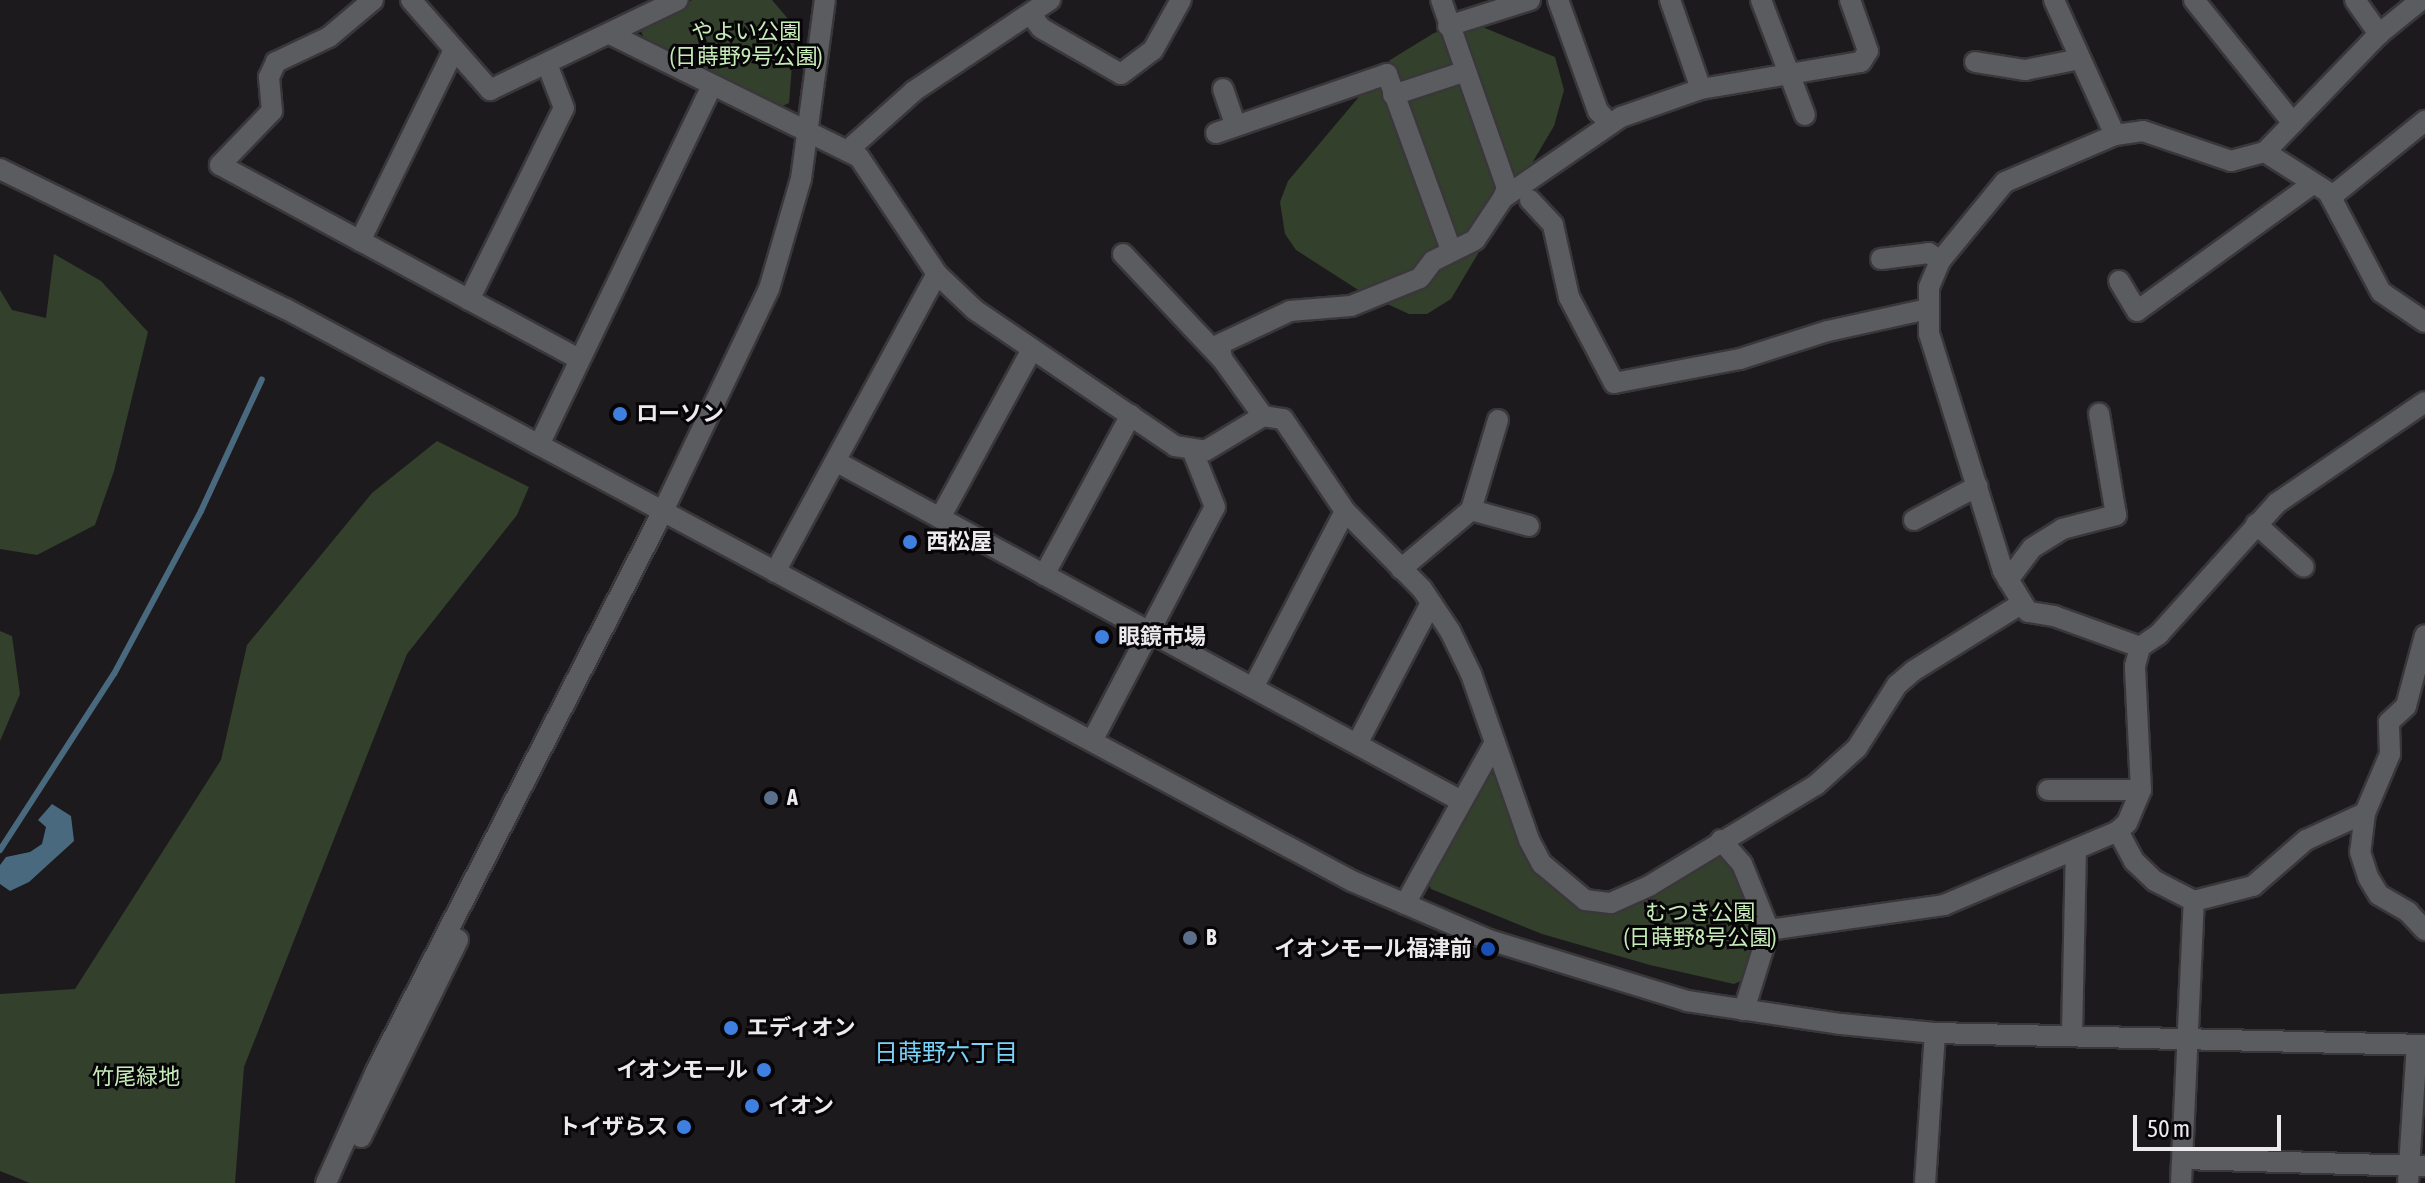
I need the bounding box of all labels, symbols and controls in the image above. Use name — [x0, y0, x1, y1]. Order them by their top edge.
park label: やよい公園 (日蒔野9号公園) — [670, 18, 822, 70]
place label: ローソン — [636, 401, 724, 427]
marker: ローソン — [611, 405, 629, 423]
place label: 西松屋 — [926, 529, 992, 555]
marker: 西松屋 — [901, 533, 919, 551]
place label: 眼鏡市場 — [1118, 624, 1206, 650]
marker: 眼鏡市場 — [1093, 628, 1111, 646]
place label: A — [787, 785, 798, 811]
marker: A — [762, 789, 780, 807]
park label: むつき公園 (日蒔野8号公園) — [1624, 899, 1776, 950]
place label: B — [1206, 925, 1216, 951]
marker: B — [1181, 929, 1199, 947]
place label: イオンモール福津前 — [1274, 936, 1472, 962]
marker: イオンモール福津前 — [1479, 940, 1497, 958]
place label: エディオン — [747, 1015, 857, 1041]
marker: エディオン — [722, 1019, 740, 1037]
district label: 日蒔野六丁目 — [874, 1039, 1018, 1067]
place label: イオンモール — [616, 1057, 748, 1083]
marker: イオンモール — [755, 1061, 773, 1079]
park label: 竹尾緑地 — [92, 1064, 180, 1090]
place label: イオン — [768, 1093, 834, 1119]
marker: イオン — [743, 1097, 761, 1115]
scale bar — [2137, 1099, 2285, 1149]
place label: トイザらス — [558, 1114, 668, 1140]
text: 50 m — [2147, 1115, 2190, 1142]
marker: トイザらス — [675, 1118, 693, 1136]

